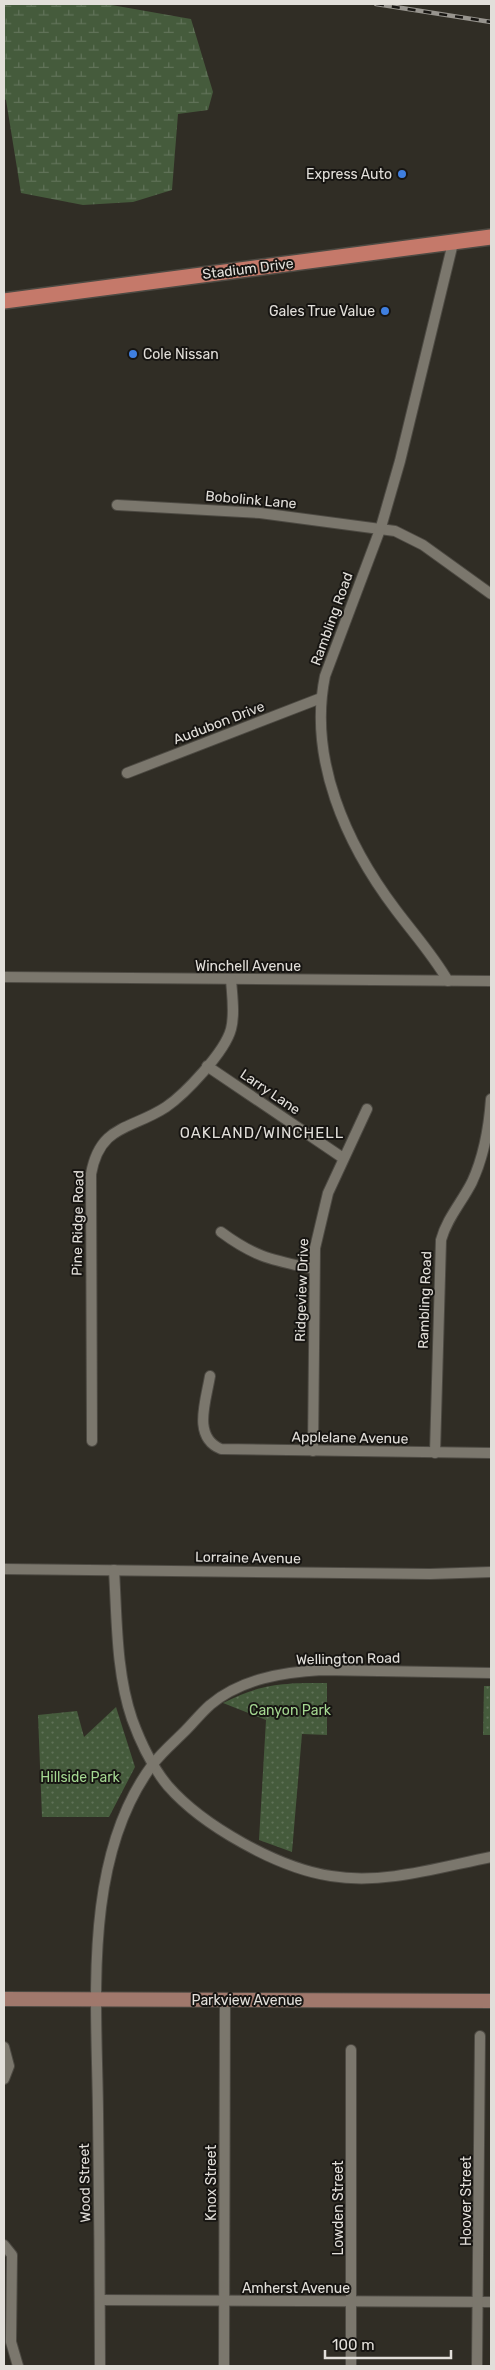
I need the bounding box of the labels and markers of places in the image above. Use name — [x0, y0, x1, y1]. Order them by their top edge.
place label: Express Auto — [306, 166, 392, 183]
marker: Express Auto — [396, 168, 408, 180]
place label: Gales True Value — [269, 303, 375, 320]
marker: Gales True Value — [379, 305, 391, 317]
place label: Cole Nissan — [143, 346, 219, 363]
marker: Cole Nissan — [127, 348, 139, 360]

